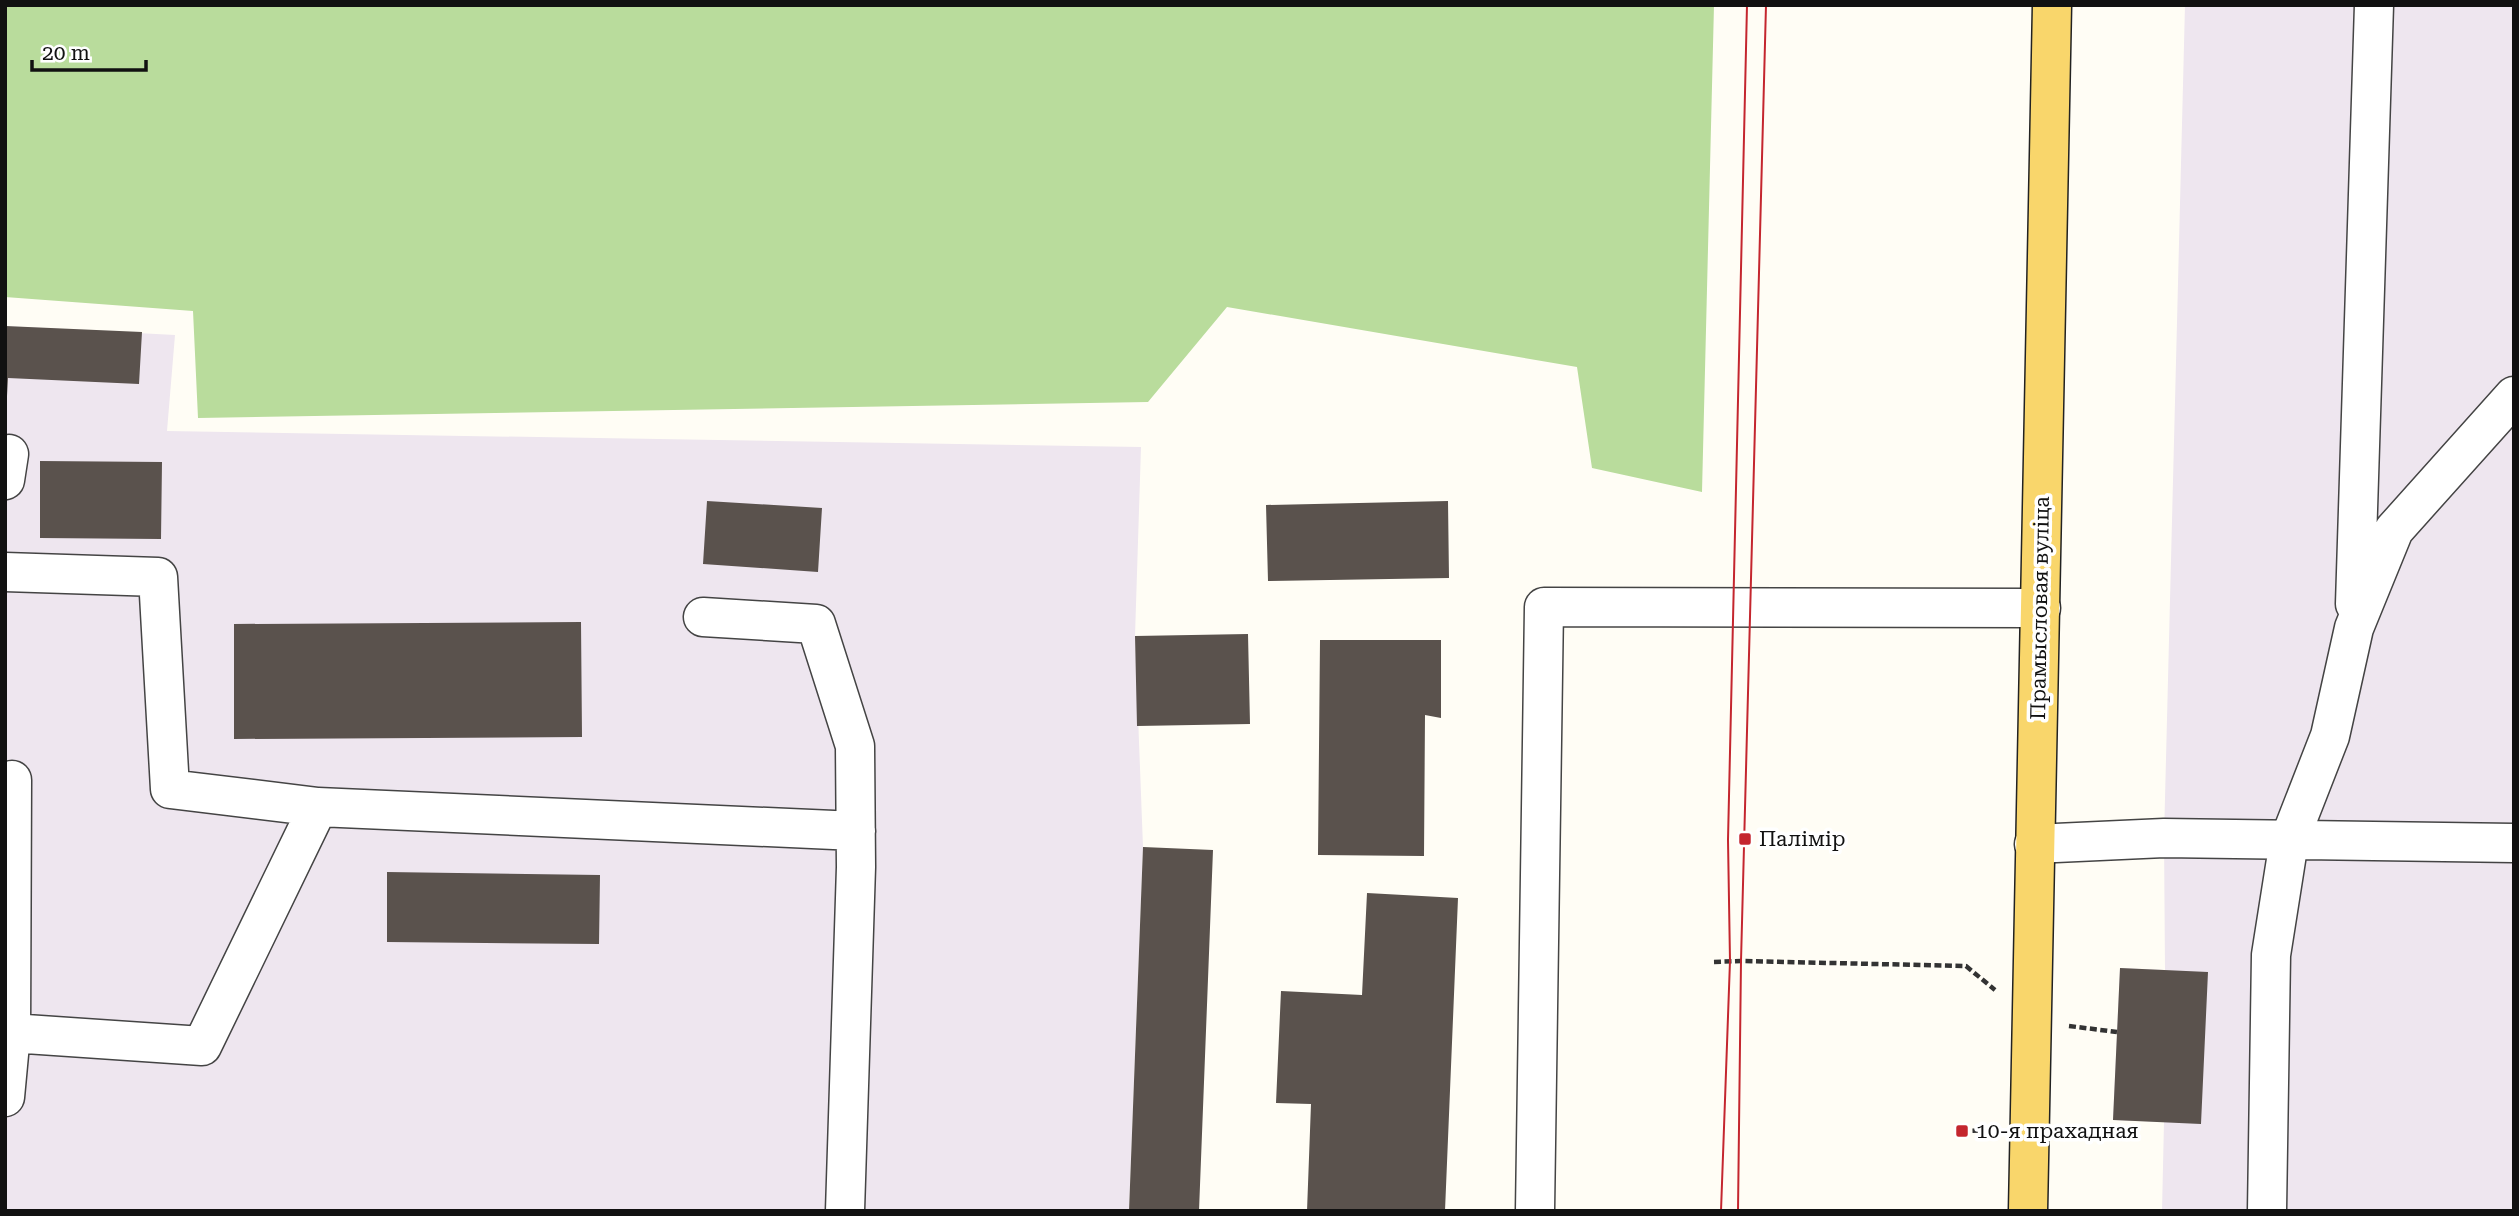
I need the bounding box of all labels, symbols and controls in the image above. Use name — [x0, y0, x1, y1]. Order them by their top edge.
scale bar — [32, 28, 145, 72]
text: 20 m — [42, 41, 90, 65]
street label: Прамысловая вуліца — [2026, 495, 2054, 720]
place label: Палімір — [1759, 827, 1845, 851]
marker: Палімір — [1737, 831, 1753, 847]
place label: 10-я прахадная — [1976, 1119, 2139, 1143]
marker: 10-я прахадная — [1954, 1123, 1970, 1139]

